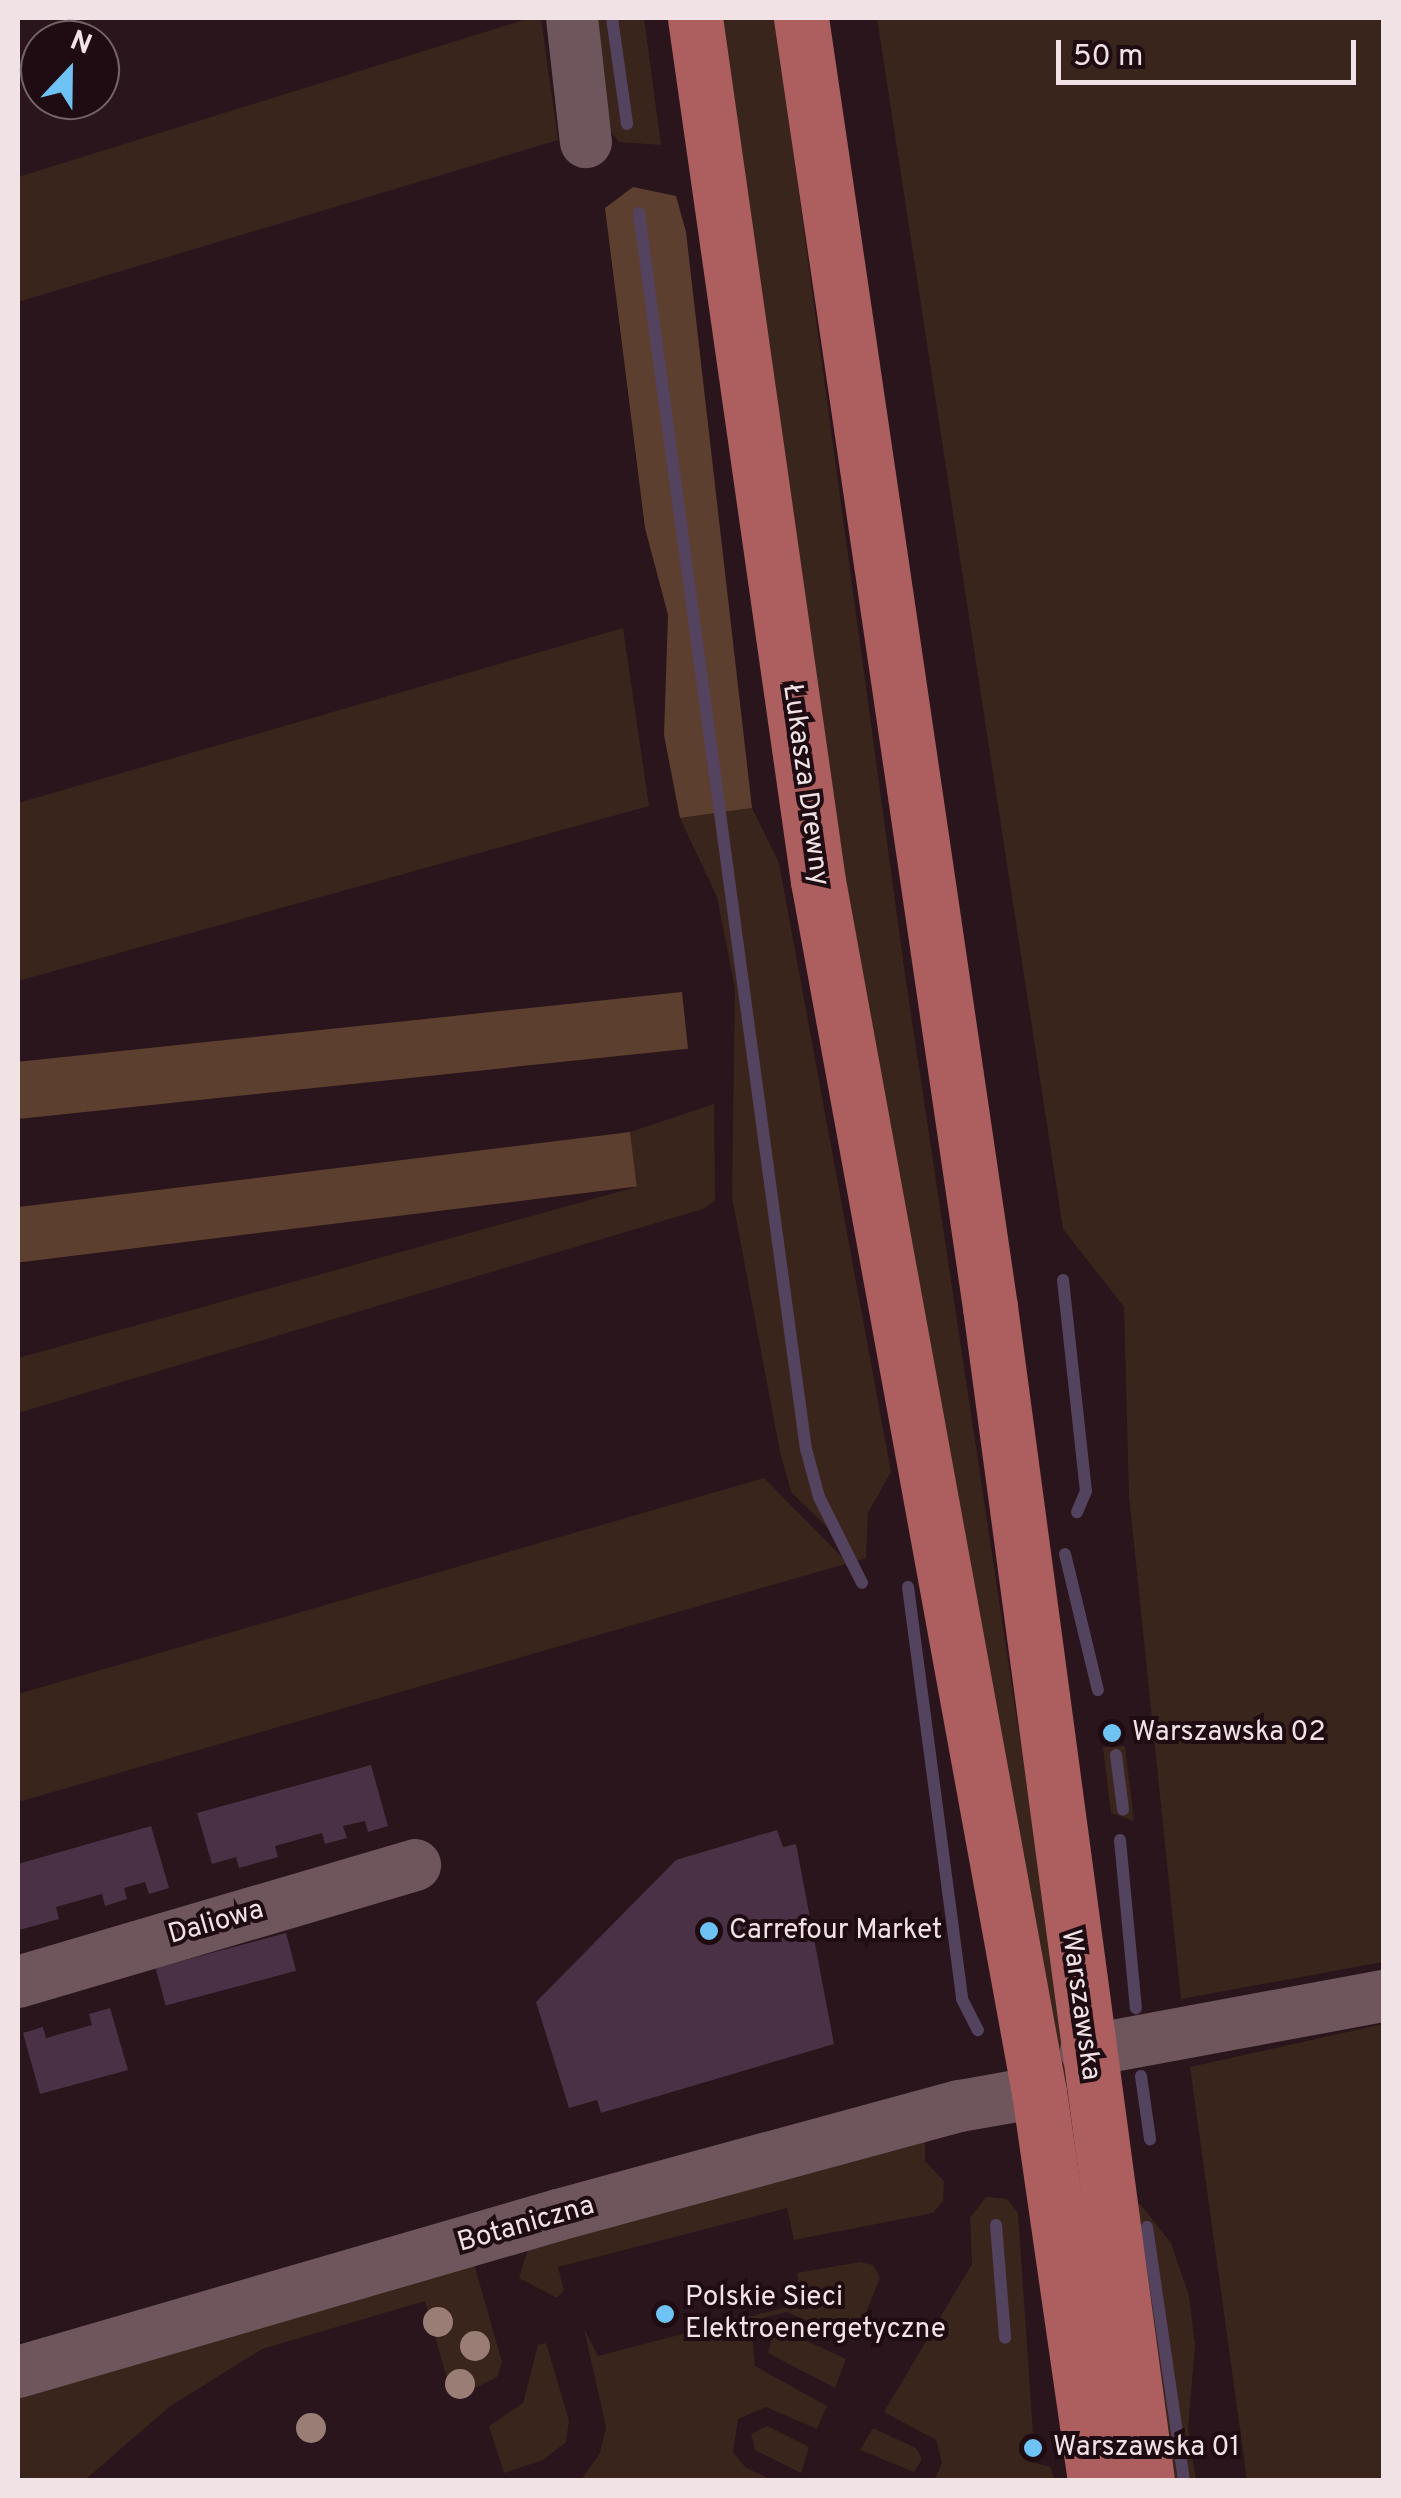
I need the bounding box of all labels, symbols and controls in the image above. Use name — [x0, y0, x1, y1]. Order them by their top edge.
north arrow — [20, 20, 120, 120]
scale bar — [1061, 20, 1361, 82]
text: N — [64, 24, 97, 64]
text: 50 m — [1073, 39, 1143, 76]
street label: Łukasza Drewny — [774, 682, 836, 888]
place label: Warszawska 02 — [1132, 1716, 1326, 1750]
marker: Warszawska 02 — [1101, 1722, 1123, 1744]
street label: Daliowa — [164, 1893, 268, 1953]
place label: Carrefour Market — [729, 1914, 942, 1948]
marker: Carrefour Market — [698, 1920, 720, 1942]
street label: Warszawska — [1053, 1927, 1107, 2083]
street label: Botaniczna — [454, 2189, 598, 2261]
place label: Polskie Sieci Elektroenergetyczne — [685, 2281, 946, 2347]
marker: Polskie Sieci Elektroenergetyczne — [654, 2303, 676, 2325]
place label: Warszawska 01 — [1053, 2431, 1240, 2465]
marker: Warszawska 01 — [1022, 2437, 1044, 2459]

